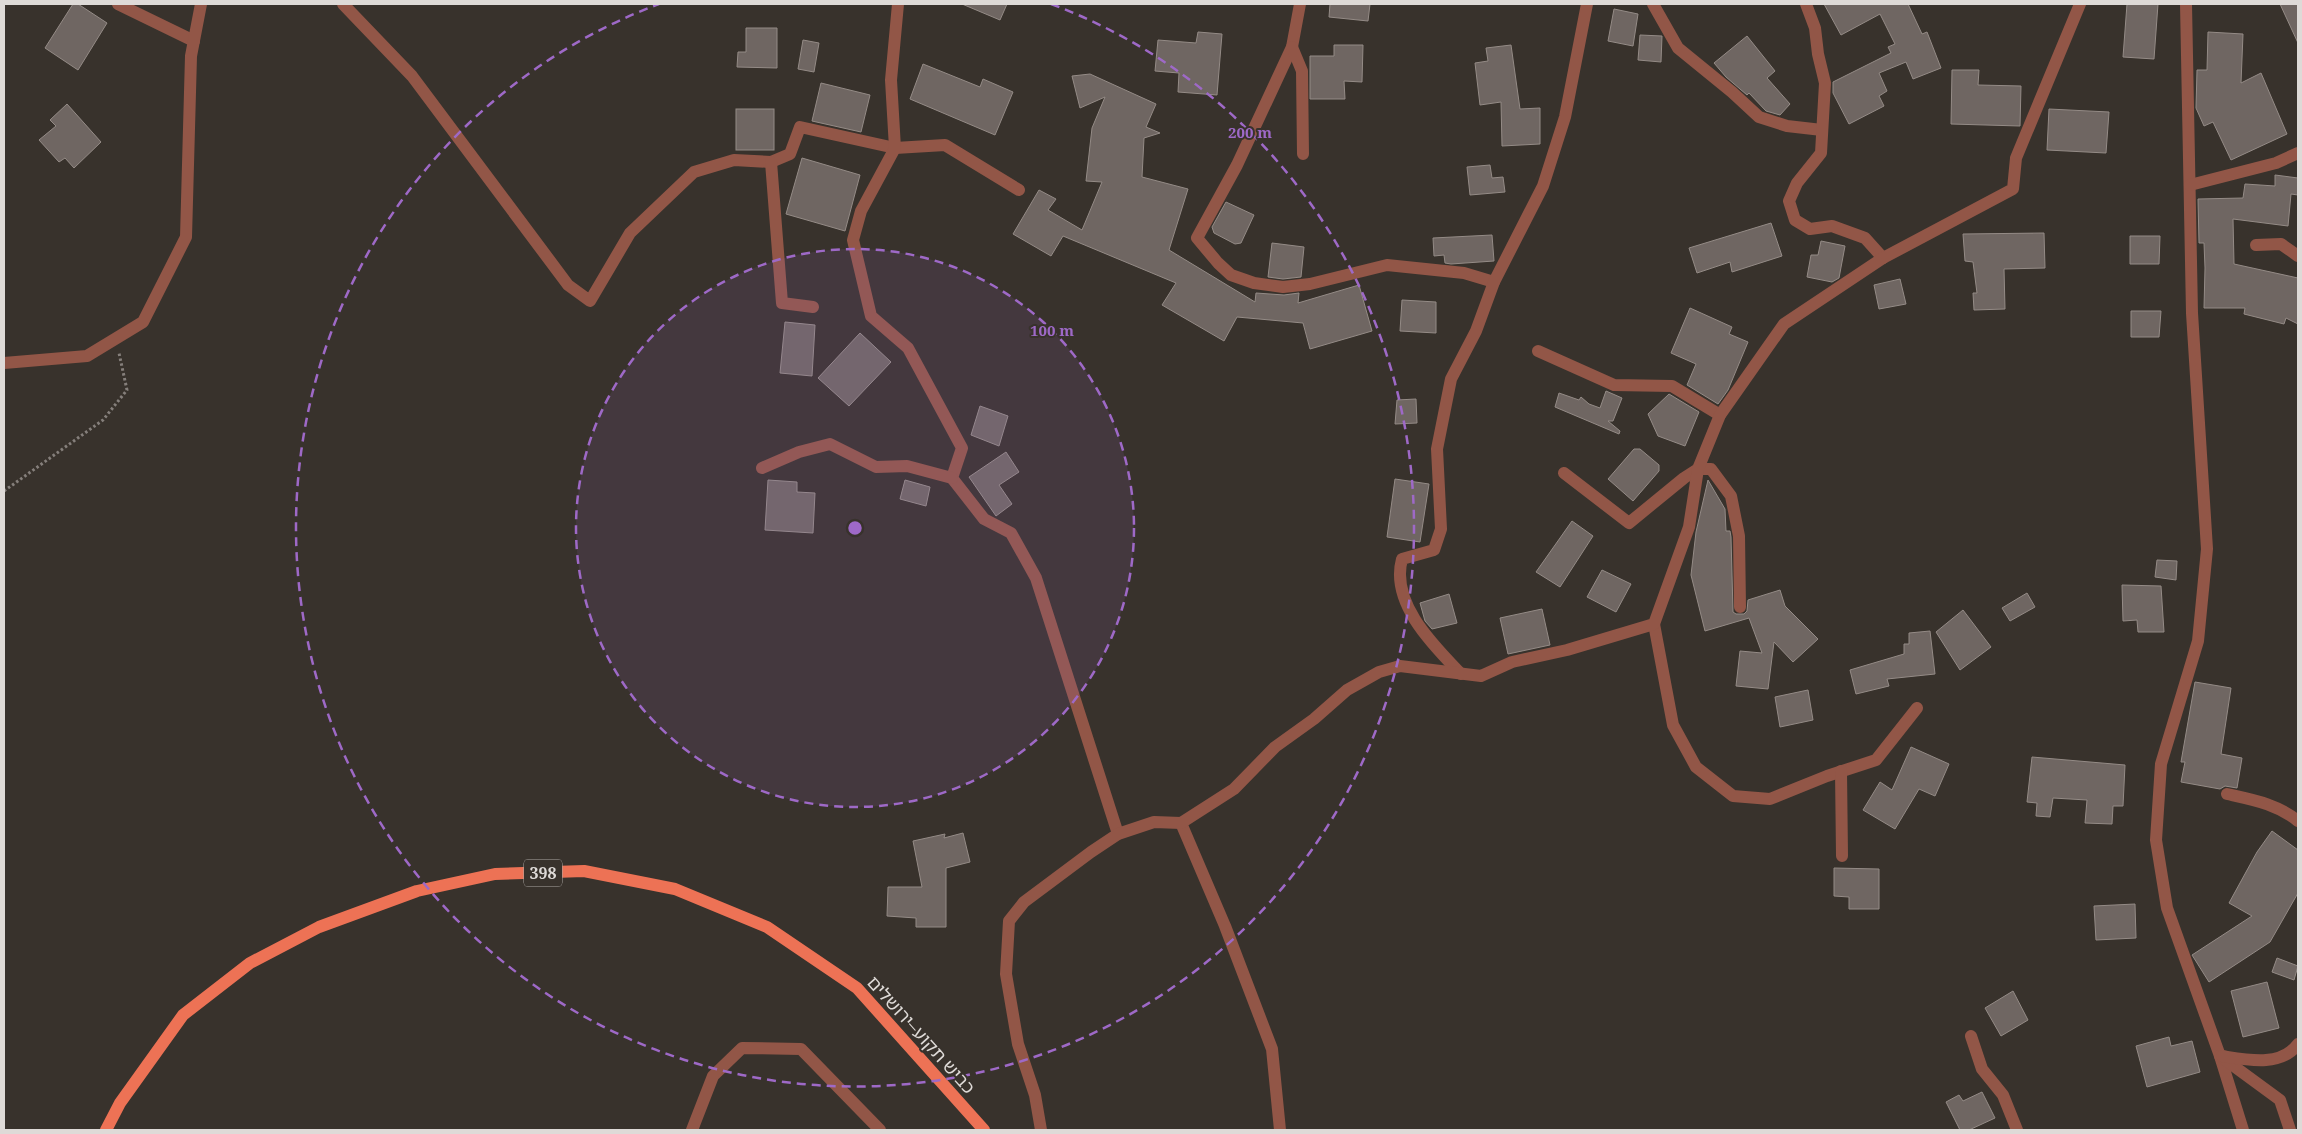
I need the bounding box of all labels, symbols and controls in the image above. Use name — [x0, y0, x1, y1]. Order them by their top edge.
text: 200 m — [1228, 122, 1272, 142]
text: 100 m — [1030, 320, 1074, 340]
centre of rings — [846, 519, 864, 537]
road number: 398 — [524, 860, 562, 886]
street label: כביש תקוע–ירושלים — [862, 970, 981, 1098]

